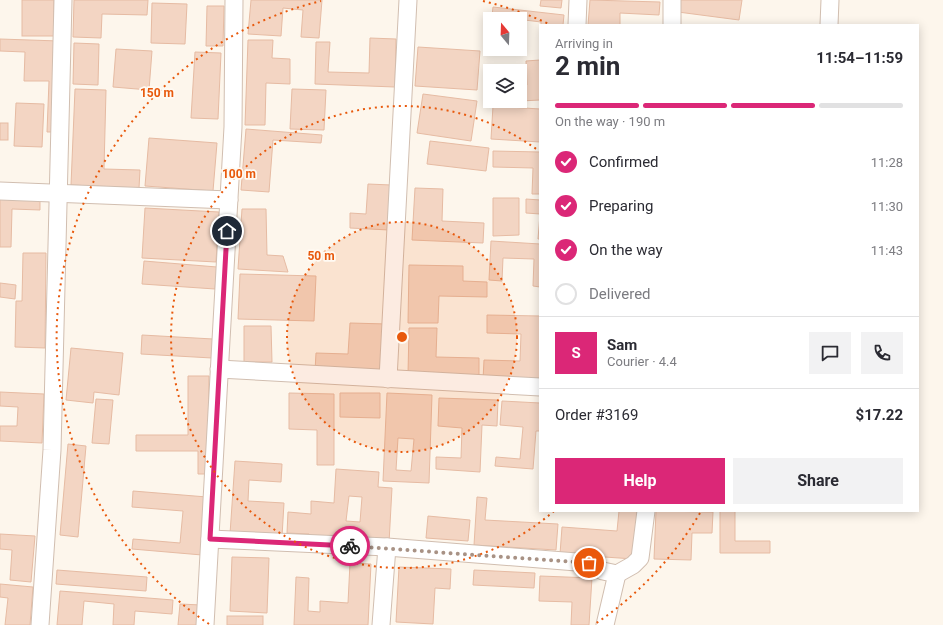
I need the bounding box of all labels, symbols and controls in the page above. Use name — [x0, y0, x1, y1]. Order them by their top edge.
north arrow — [483, 12, 527, 56]
map controls — [483, 12, 527, 108]
text: Arriving in — [555, 36, 613, 51]
text: 11:54–11:59 — [816, 49, 903, 67]
text: 2 min — [555, 51, 620, 81]
button: layers — [483, 64, 527, 108]
text: 150 m — [140, 86, 174, 100]
text: On the way · 190 m — [555, 114, 665, 129]
icon: check — [555, 151, 577, 173]
text: Confirmed — [589, 153, 659, 171]
text: 11:28 — [871, 155, 903, 170]
text: 100 m — [222, 167, 256, 181]
icon: check — [555, 195, 577, 217]
text: Preparing — [589, 197, 653, 215]
text: 11:30 — [871, 199, 903, 214]
pin — [210, 214, 244, 248]
icon: home — [216, 220, 238, 242]
icon: check — [555, 239, 577, 261]
text: On the way — [589, 241, 663, 259]
text: 11:43 — [871, 243, 903, 258]
text: 50 m — [307, 249, 335, 263]
text: Delivered — [589, 285, 651, 303]
centre of rings — [395, 330, 409, 344]
button: chat — [809, 332, 851, 374]
button: phone — [861, 332, 903, 374]
text: Sam — [607, 336, 637, 354]
text: S — [571, 344, 581, 362]
text: Courier · 4.4 — [607, 354, 677, 369]
text: Order #3169 — [555, 406, 638, 424]
text: $17.22 — [856, 406, 903, 424]
button: Help — [555, 458, 725, 504]
button: Share — [733, 458, 903, 504]
courier — [330, 526, 370, 566]
icon: bike — [339, 535, 361, 557]
pin — [572, 546, 606, 580]
icon: bag — [578, 552, 600, 574]

